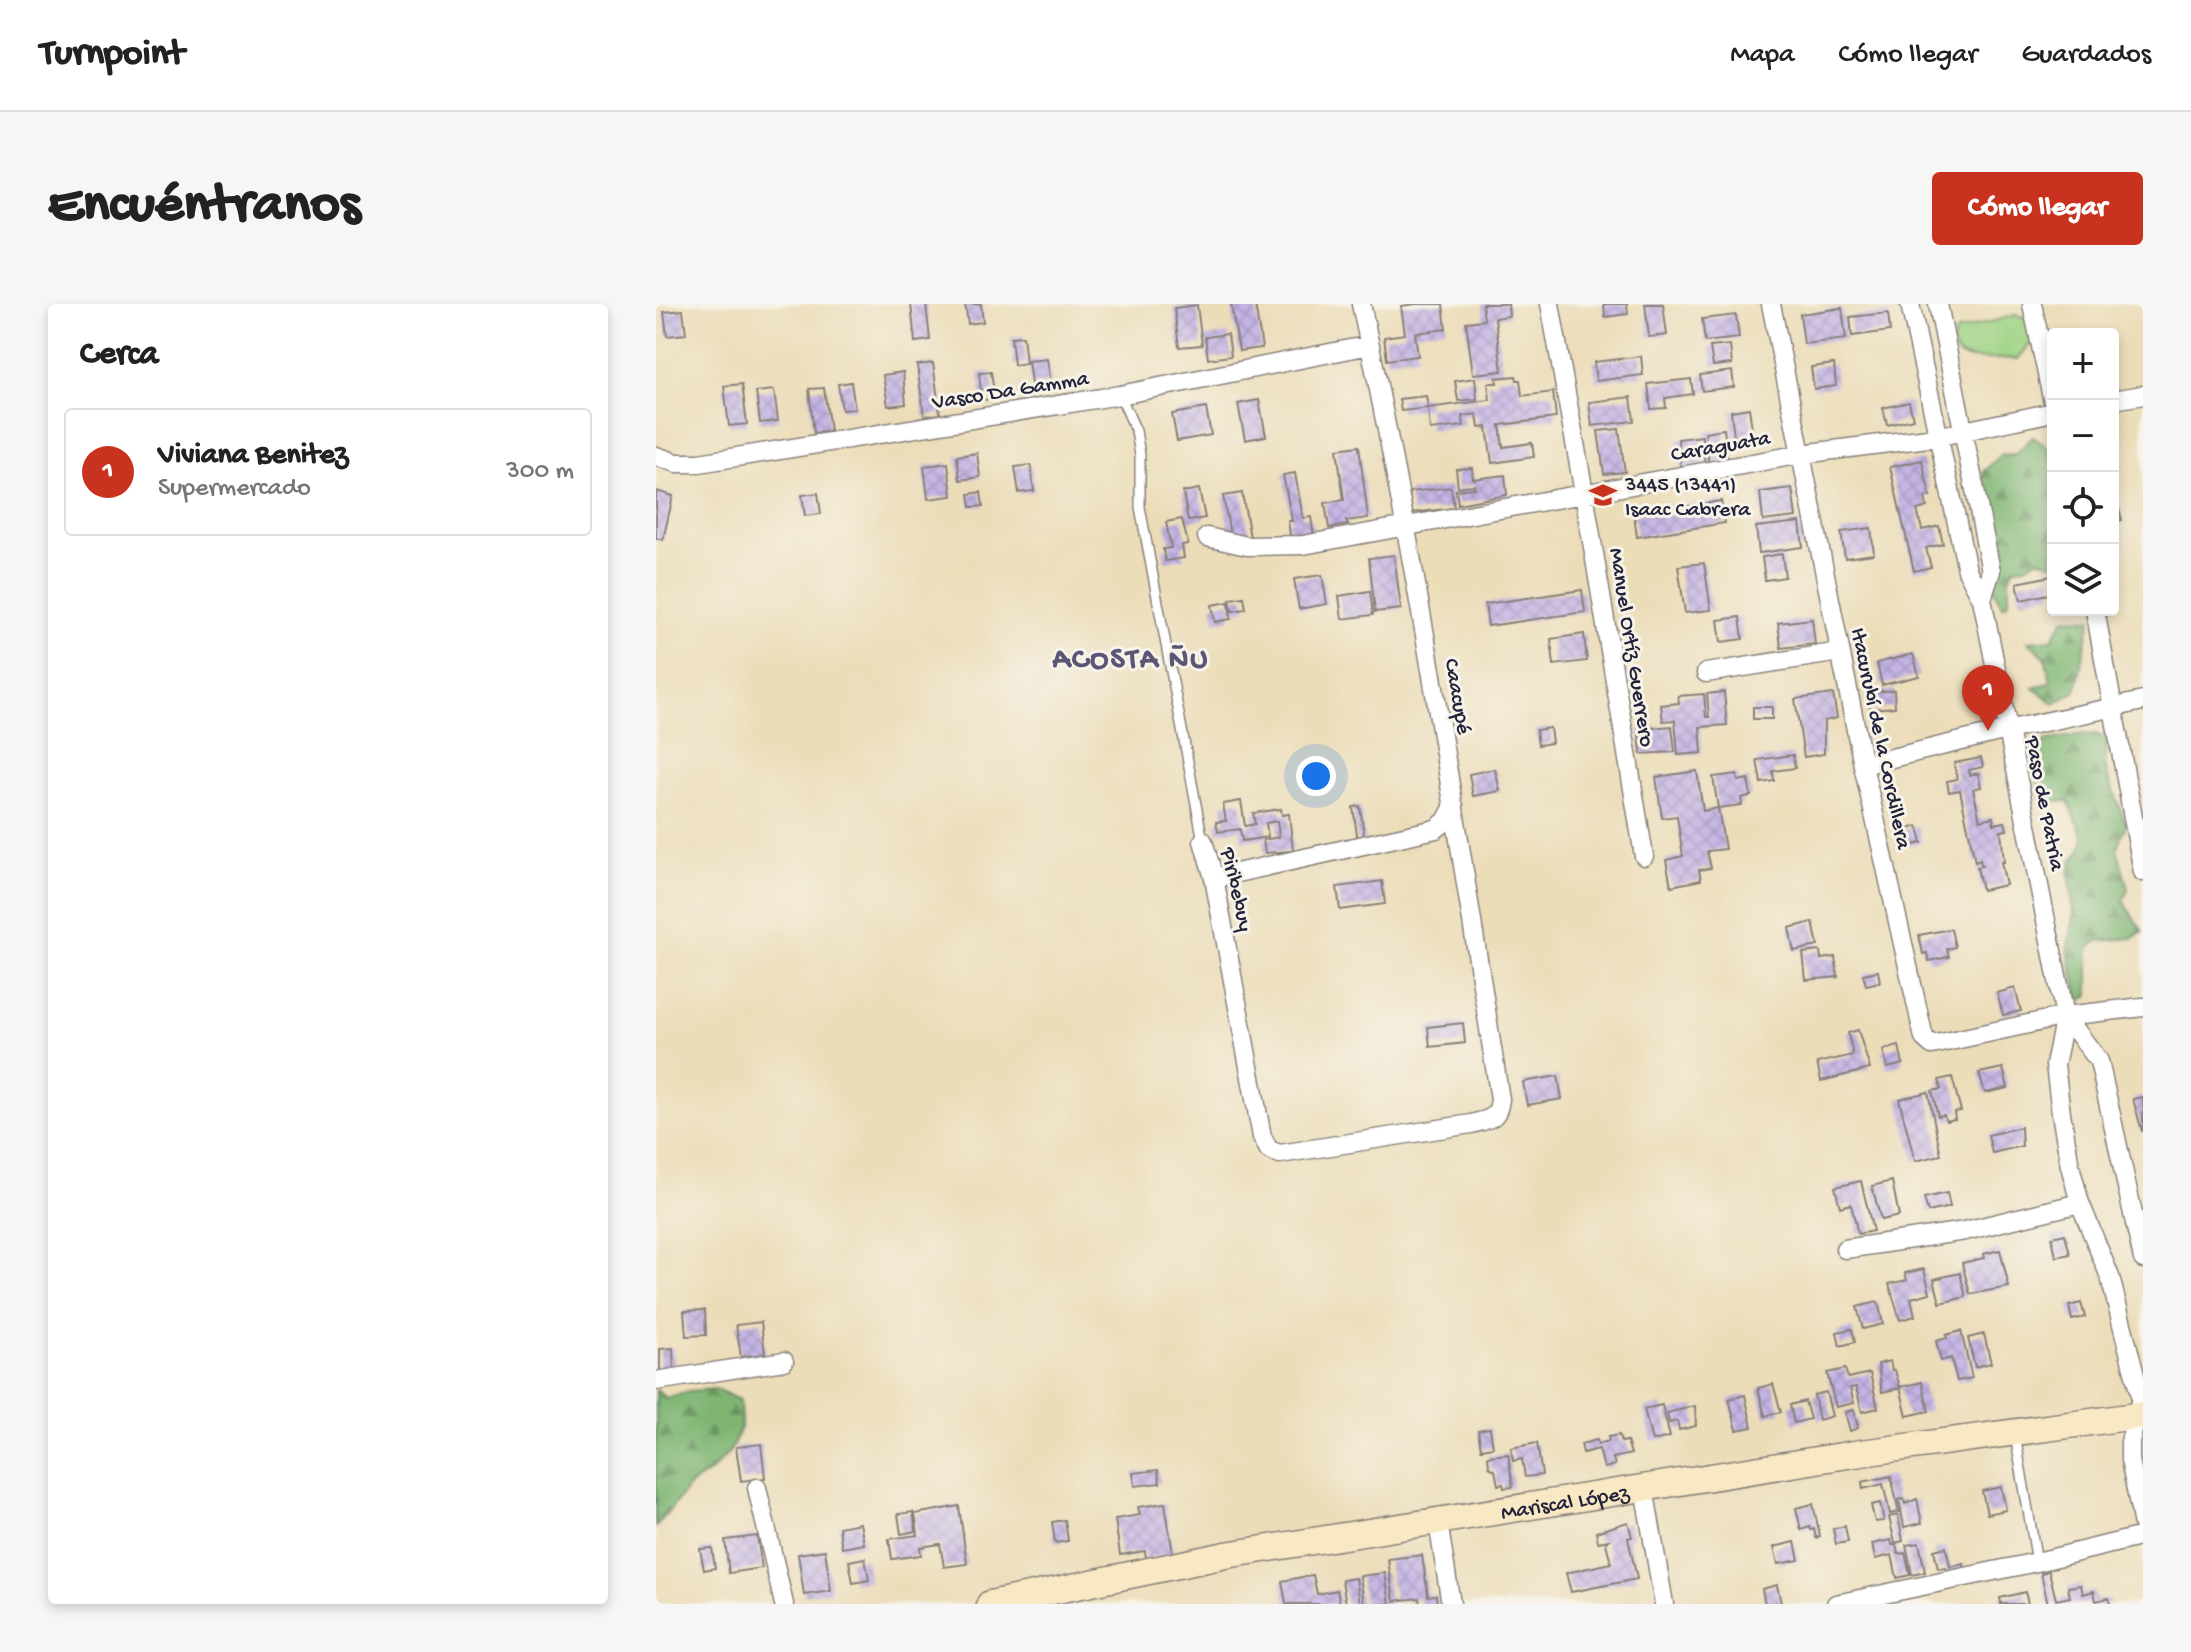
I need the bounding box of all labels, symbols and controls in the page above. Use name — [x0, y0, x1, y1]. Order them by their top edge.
text: Turnpoint — [40, 33, 184, 77]
text: Mapa — [1730, 39, 1795, 72]
text: Cómo llegar — [1839, 39, 1978, 72]
text: Guardados — [2022, 39, 2151, 72]
button: Cómo llegar — [1932, 172, 2143, 245]
text: Encuéntranos — [48, 175, 360, 241]
map controls — [2047, 328, 2119, 616]
button: + — [2047, 328, 2119, 400]
text: Cerca — [80, 336, 158, 376]
street label: Vasco Da Gamma — [930, 367, 1091, 417]
button: − — [2047, 400, 2119, 472]
street label: Caraguata — [1669, 426, 1773, 469]
text: Viviana Benitez — [158, 439, 348, 474]
text: 1 — [103, 457, 113, 488]
text: 300 m — [506, 457, 574, 488]
button: locate — [2047, 472, 2119, 544]
place label: 3445 (13441) Isaac Cabrera — [1624, 473, 1751, 524]
text: Supermercado — [158, 474, 311, 505]
school or university icon: 3445 (13441) Isaac Cabrera — [1588, 480, 1618, 510]
button: layers — [2047, 544, 2119, 616]
street label: Manuel Ortíz Guerrero — [1601, 546, 1659, 749]
street label: Itacurubí de la Cordillera — [1843, 626, 1915, 853]
district label: ACOSTA ÑU — [1051, 644, 1210, 679]
street label: Caacupé — [1437, 657, 1476, 737]
pin: 1 — [1962, 665, 2014, 731]
street label: Paso de Patria — [2017, 733, 2069, 874]
your location — [1296, 756, 1336, 796]
street label: Piribebuy — [1213, 844, 1257, 934]
street label: Mariscal López — [1499, 1481, 1632, 1528]

